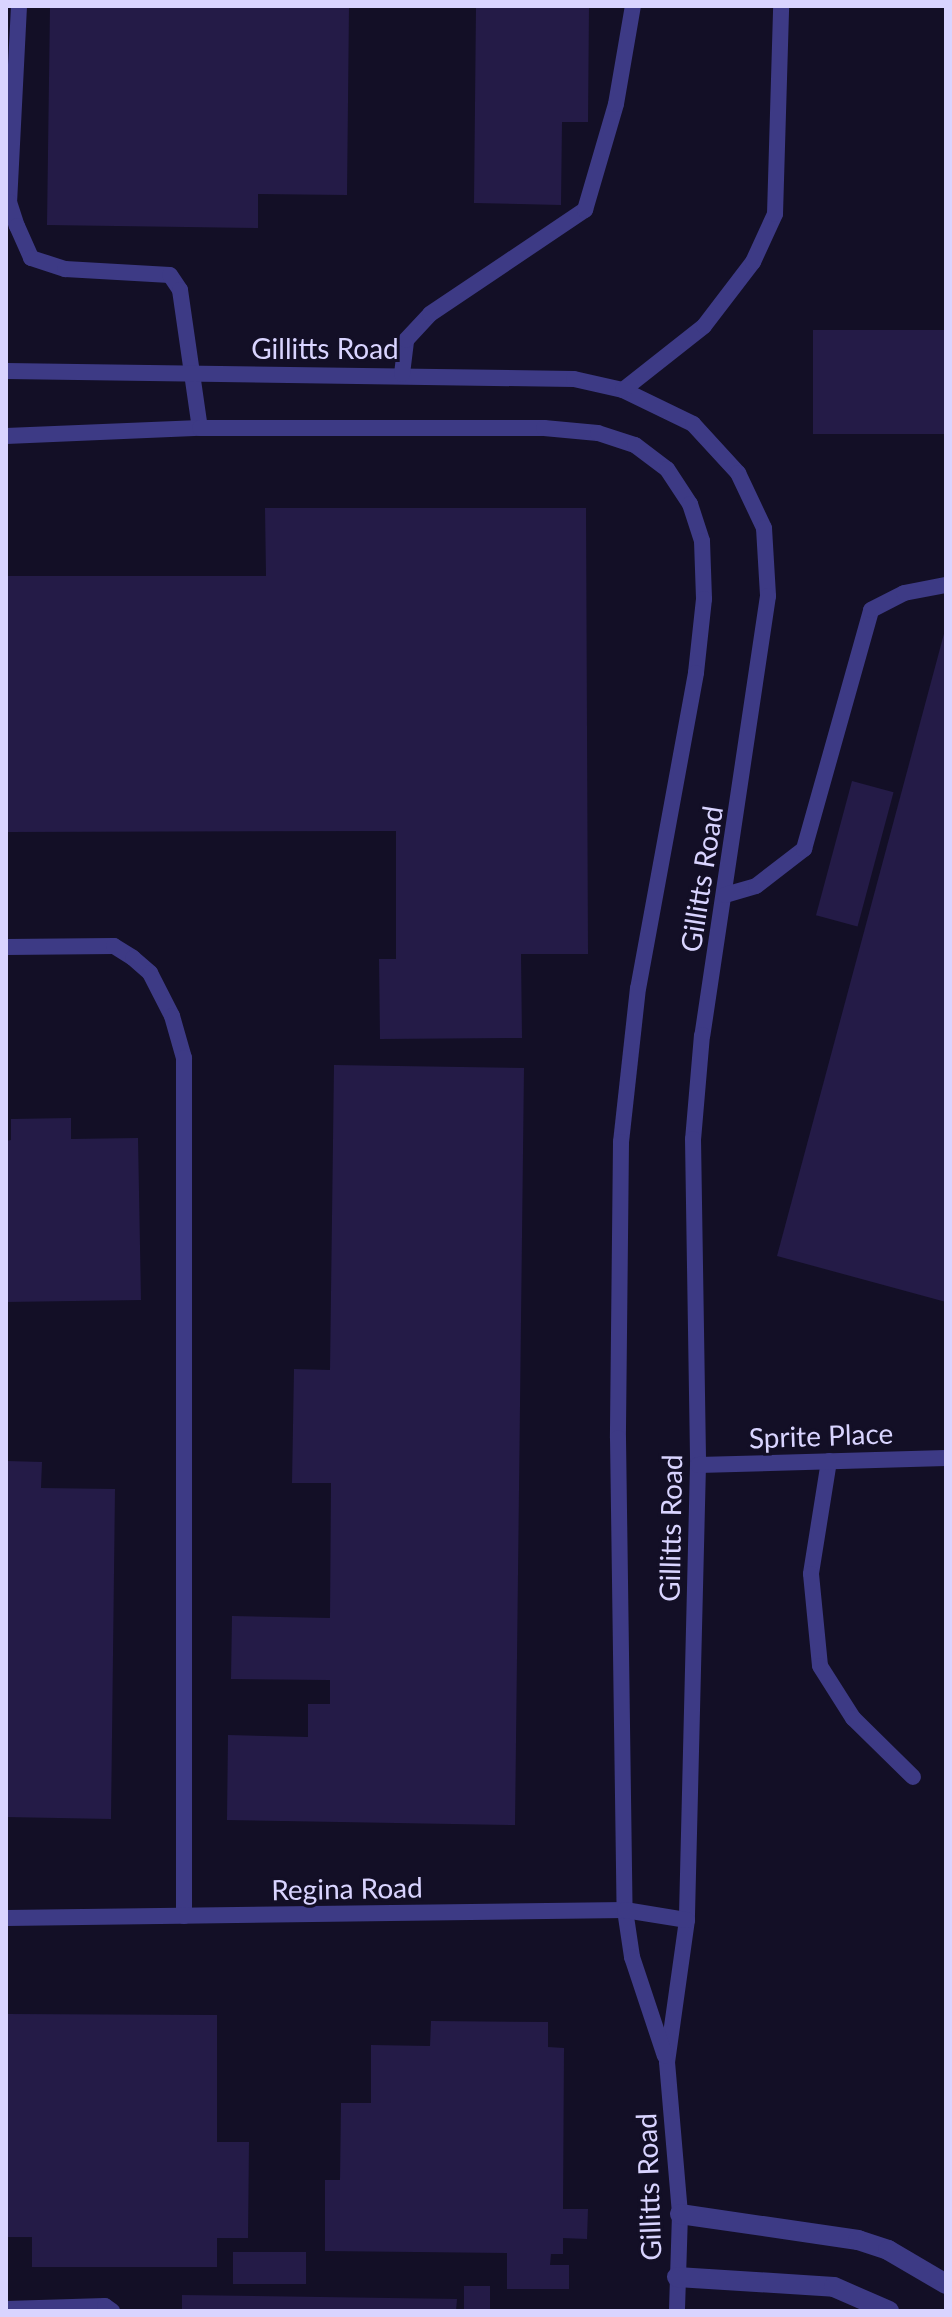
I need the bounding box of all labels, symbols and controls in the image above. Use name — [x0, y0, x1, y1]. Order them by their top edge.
street label: Gillitts Road — [251, 331, 399, 365]
street label: Gillitts Road — [673, 804, 729, 954]
street label: Sprite Place — [748, 1416, 894, 1454]
street label: Gillitts Road — [652, 1454, 688, 1602]
street label: Regina Road — [271, 1870, 423, 1906]
street label: Gillitts Road — [629, 2113, 667, 2261]

